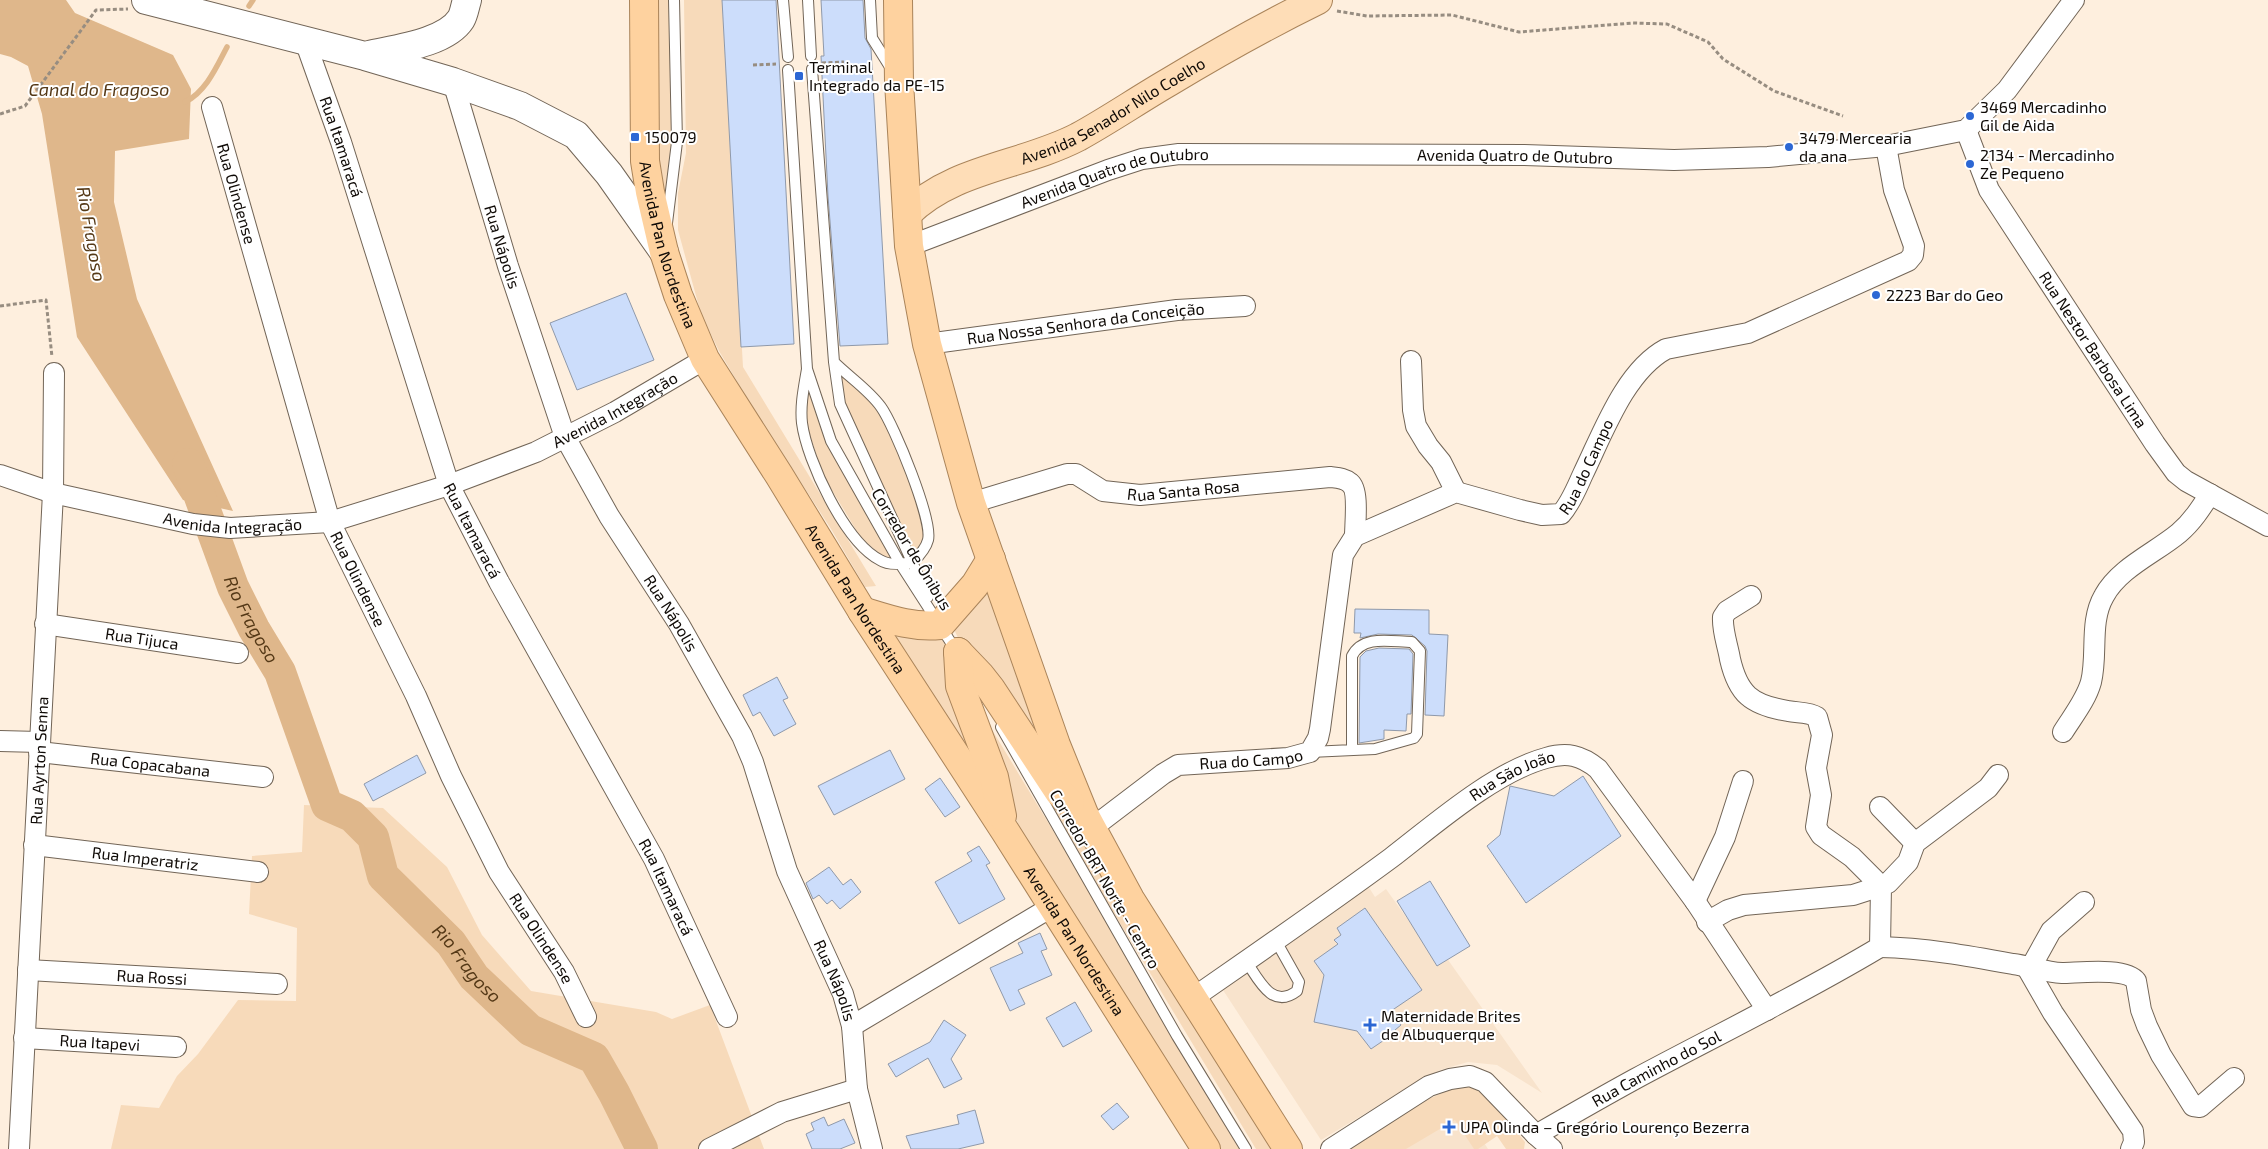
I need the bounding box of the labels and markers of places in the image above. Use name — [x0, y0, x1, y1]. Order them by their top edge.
place label: Terminal Integrado da PE-15 — [809, 57, 945, 94]
marker: Terminal Integrado da PE-15 — [793, 70, 805, 82]
place label: 3469 Mercadinho Gil de Aida — [1980, 97, 2107, 134]
marker: 3469 Mercadinho Gil de Aida — [1964, 110, 1976, 122]
place label: 150079 — [645, 127, 697, 146]
place label: 3479 Mercearia da ana — [1799, 128, 1912, 165]
marker: 150079 — [629, 131, 641, 143]
marker: 3479 Mercearia da ana — [1783, 141, 1795, 153]
place label: 2134 - Mercadinho Ze Pequeno — [1980, 145, 2115, 182]
marker: 2134 - Mercadinho Ze Pequeno — [1964, 158, 1976, 170]
place label: 2223 Bar do Geo — [1886, 285, 2003, 304]
marker: 2223 Bar do Geo — [1870, 289, 1882, 301]
place label: Maternidade Brites de Albuquerque — [1381, 1006, 1521, 1043]
marker: Maternidade Brites de Albuquerque — [1363, 1018, 1377, 1032]
place label: UPA Olinda – Gregório Lourenço Bezerra — [1460, 1117, 1750, 1137]
marker: UPA Olinda – Gregório Lourenço Bezerra — [1442, 1120, 1456, 1134]

